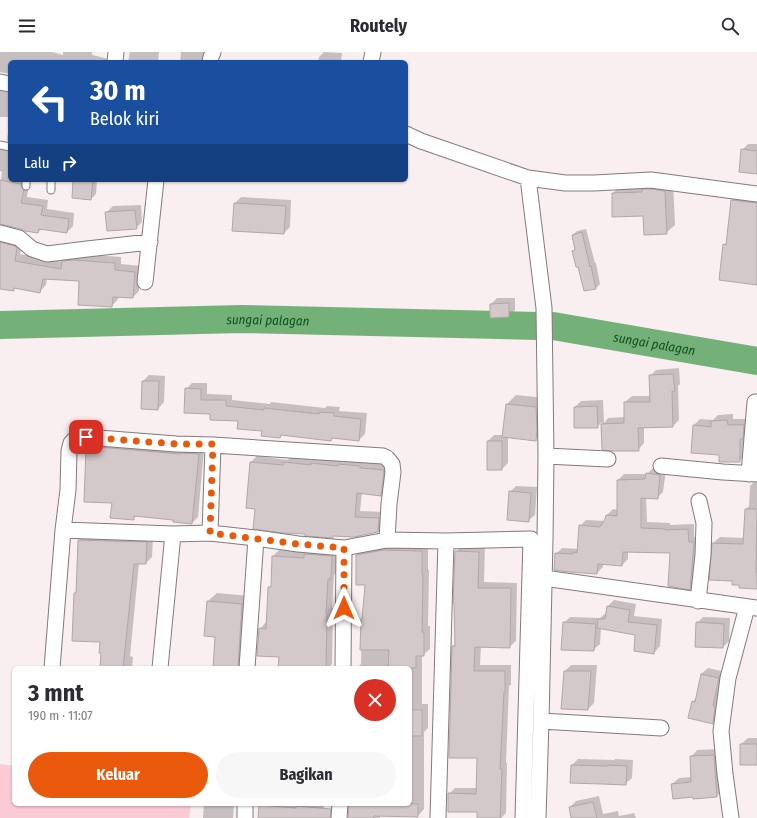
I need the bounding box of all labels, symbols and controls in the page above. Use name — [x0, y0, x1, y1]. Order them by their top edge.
icon: menu — [16, 15, 38, 37]
text: Routely — [350, 15, 407, 37]
icon: search — [719, 15, 741, 37]
text: 30 m — [90, 74, 146, 107]
icon: left — [24, 76, 76, 128]
text: Belok kiri — [90, 108, 159, 130]
icon: right — [58, 152, 80, 174]
text: Lalu — [24, 154, 50, 172]
water label: sungai palagan — [225, 312, 310, 329]
water label: sungai palagan — [611, 329, 697, 358]
pin — [69, 420, 103, 454]
icon: arrive — [75, 426, 97, 448]
position arrow — [323, 587, 365, 629]
text: 3 mnt — [28, 679, 84, 707]
button: close — [354, 679, 396, 721]
text: 190 m · 11:07 — [28, 708, 93, 723]
button: Keluar — [28, 752, 208, 798]
button: Bagikan — [216, 752, 396, 798]

